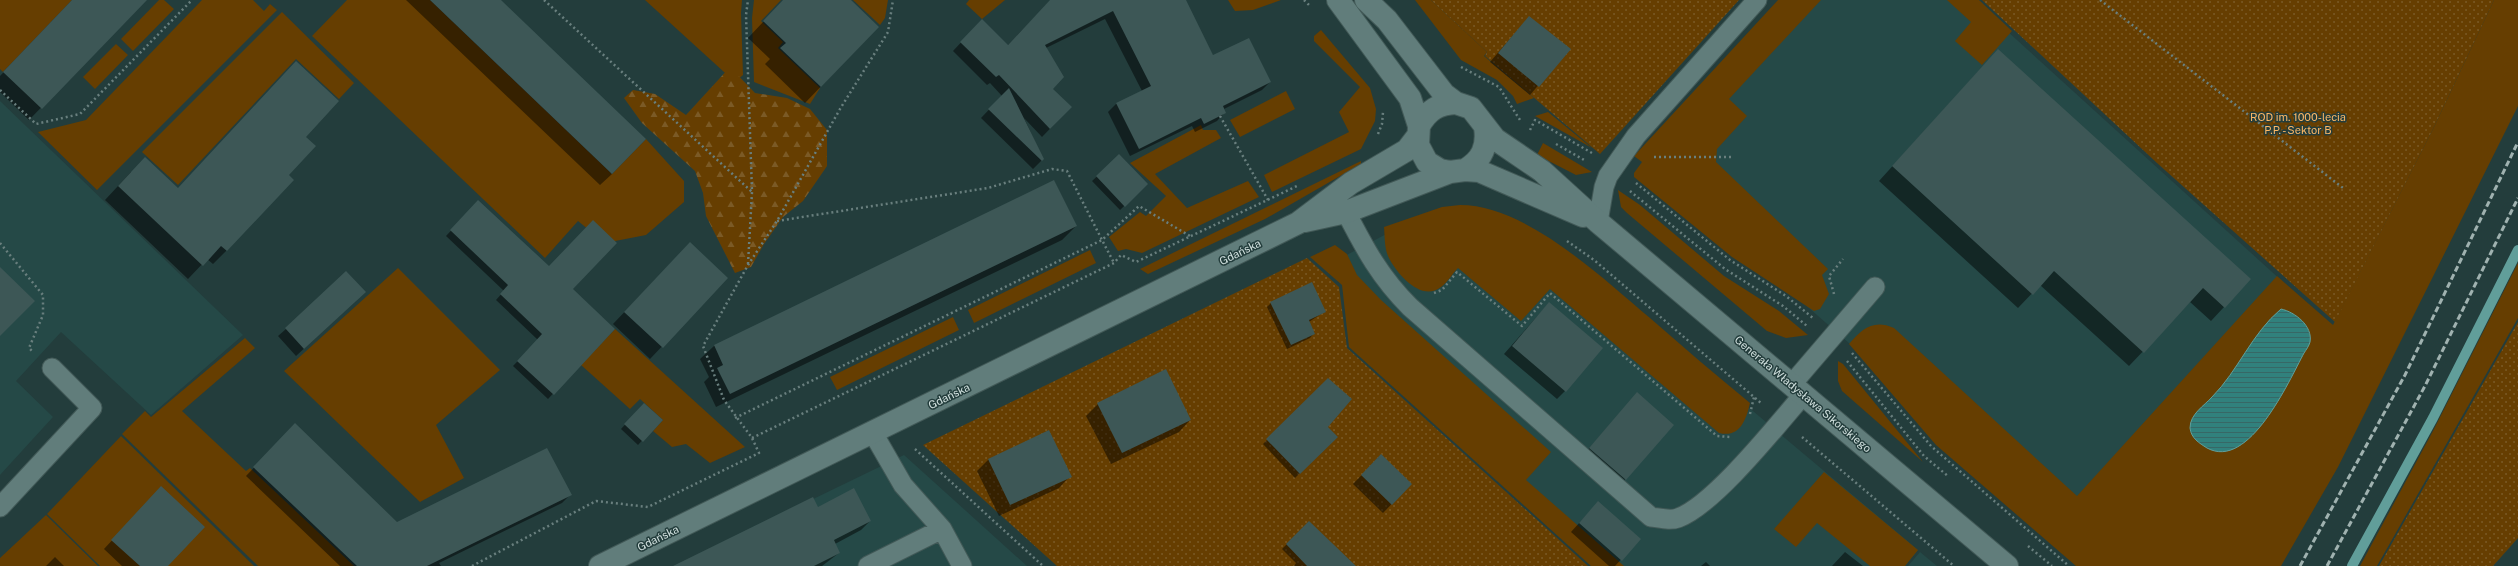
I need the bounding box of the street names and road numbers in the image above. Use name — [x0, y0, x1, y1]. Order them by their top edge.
street label: Gdańska — [1217, 237, 1263, 267]
street label: Generała Władysława Sikorskiego — [1732, 333, 1874, 455]
street label: Gdańska — [926, 381, 972, 411]
street label: Gdańska — [635, 523, 681, 553]

